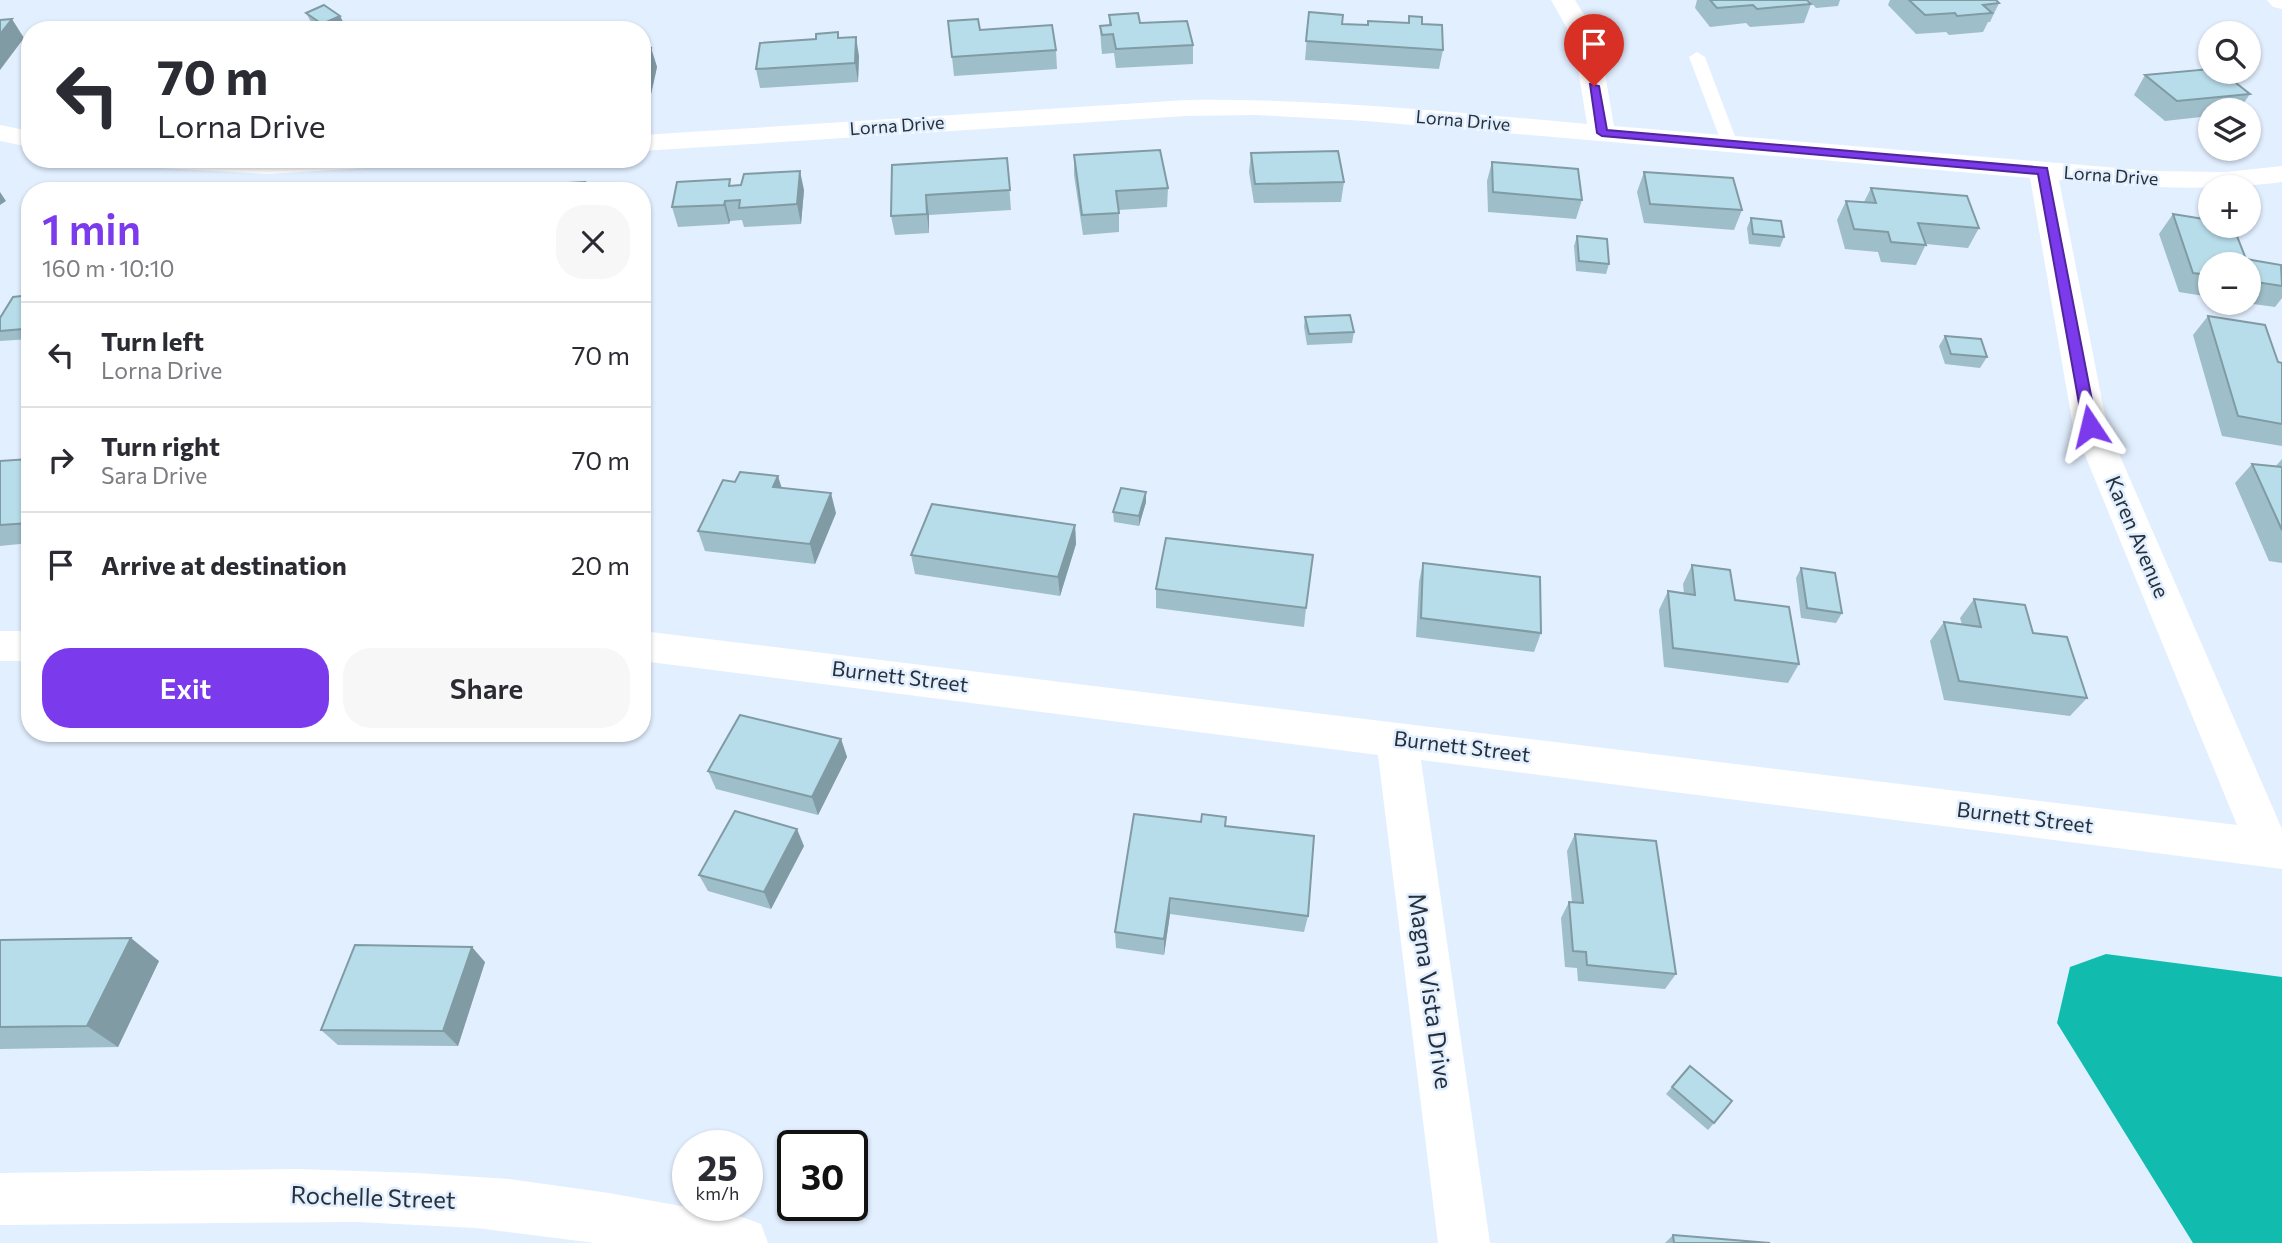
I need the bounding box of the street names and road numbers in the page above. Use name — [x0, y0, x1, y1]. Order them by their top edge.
street label: Lorna Drive — [1415, 105, 1511, 135]
street label: Lorna Drive — [849, 111, 945, 139]
street label: Lorna Drive — [2063, 161, 2159, 189]
street label: Karen Avenue — [2101, 472, 2175, 601]
street label: Burnett Street — [831, 655, 970, 696]
street label: Burnett Street — [1393, 725, 1532, 766]
street label: Burnett Street — [1956, 796, 2095, 837]
street label: Magna Vista Drive — [1403, 891, 1460, 1091]
street label: Rochelle Street — [290, 1179, 456, 1214]

